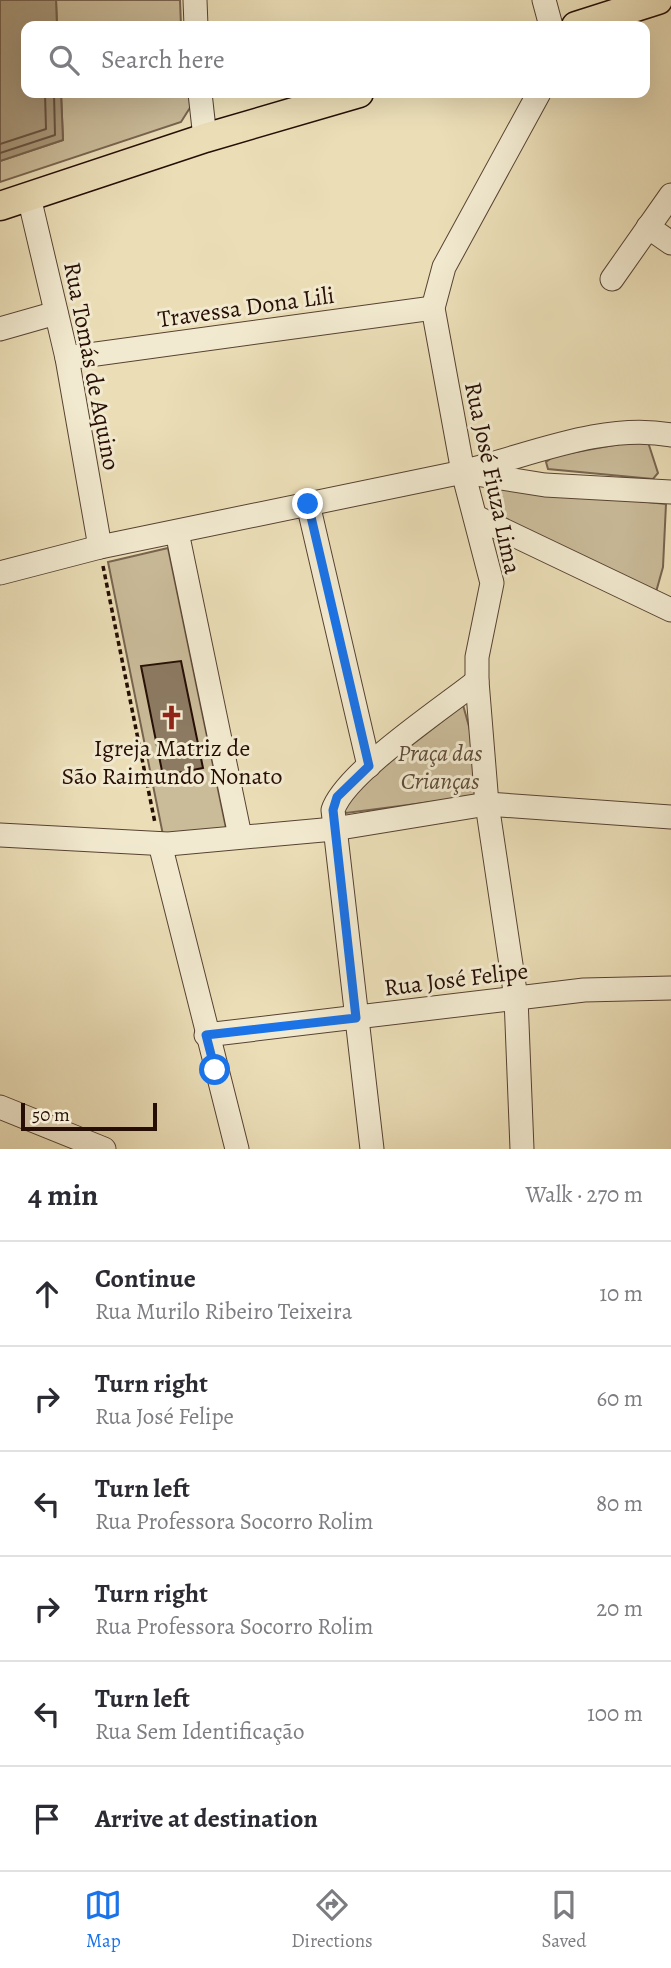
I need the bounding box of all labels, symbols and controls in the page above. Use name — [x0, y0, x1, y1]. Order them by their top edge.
search box — [21, 21, 650, 98]
icon: search — [45, 41, 83, 79]
text: Search here — [101, 42, 225, 77]
street label: Rua Tomás de Aquino — [56, 259, 128, 473]
street label: Travessa Dona Lili — [156, 279, 336, 335]
street label: Rua José Fiuza Lima — [457, 379, 529, 578]
route end — [292, 488, 323, 519]
church icon: Igreja Matriz de São Raimundo Nonato — [158, 703, 186, 731]
place label: Igreja Matriz de São Raimundo Nonato — [62, 732, 282, 792]
park label: Praça das Crianças — [398, 737, 482, 797]
street label: Rua José Felipe — [382, 954, 530, 1004]
route start — [199, 1054, 230, 1085]
scale bar — [21, 1100, 158, 1132]
text: 50 m — [32, 1102, 70, 1128]
text: 4 min — [28, 1175, 98, 1215]
text: Walk · 270 m — [525, 1179, 643, 1210]
text: Continue — [95, 1261, 196, 1296]
icon: ahead — [28, 1275, 66, 1313]
text: 10 m — [599, 1278, 643, 1309]
text: Rua Murilo Ribeiro Teixeira — [95, 1296, 352, 1327]
text: Turn right — [95, 1366, 208, 1401]
icon: right — [28, 1380, 66, 1418]
text: 60 m — [596, 1383, 643, 1414]
text: Rua José Felipe — [95, 1401, 234, 1432]
text: Turn left — [95, 1471, 190, 1506]
icon: left — [28, 1485, 66, 1523]
text: 80 m — [596, 1488, 643, 1519]
text: Rua Professora Socorro Rolim — [95, 1506, 373, 1537]
text: Turn right — [95, 1576, 208, 1611]
icon: right — [28, 1590, 66, 1628]
text: 20 m — [596, 1593, 643, 1624]
text: Rua Professora Socorro Rolim — [95, 1611, 373, 1642]
text: Turn left — [95, 1681, 190, 1716]
icon: left — [28, 1695, 66, 1733]
text: 100 m — [587, 1698, 643, 1729]
text: Rua Sem Identificação — [95, 1716, 304, 1747]
icon: arrive — [28, 1800, 66, 1838]
text: Arrive at destination — [95, 1801, 318, 1836]
tab: Map — [84, 1886, 122, 1954]
tab: Directions — [291, 1886, 373, 1954]
tab: Saved — [542, 1886, 587, 1954]

